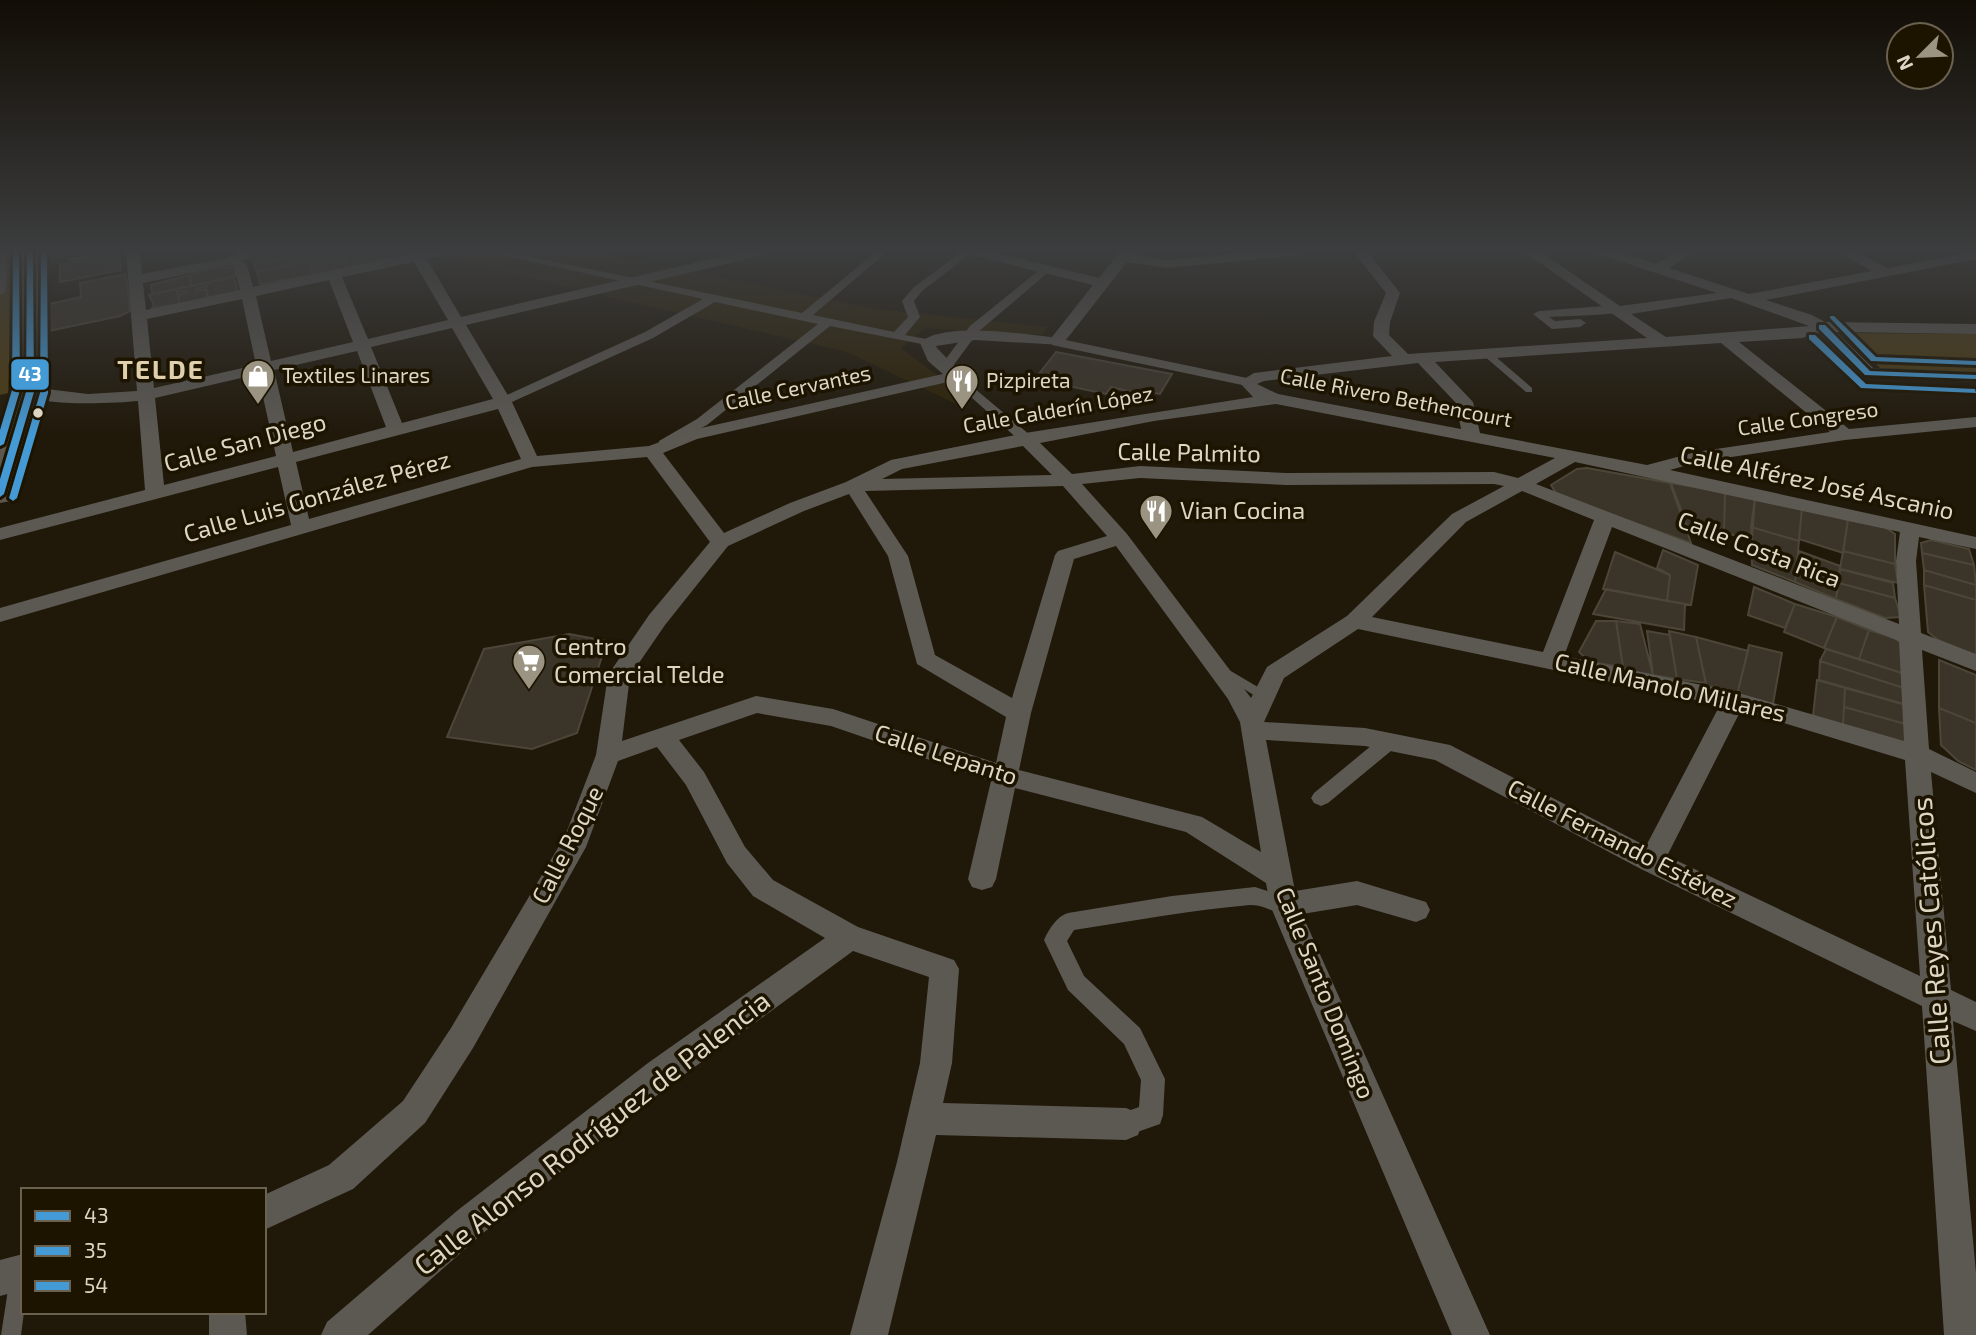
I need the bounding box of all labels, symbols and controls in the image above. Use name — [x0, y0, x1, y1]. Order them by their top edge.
north arrow — [1885, 21, 1955, 91]
text: N — [1891, 52, 1917, 74]
district label: TELDE — [117, 353, 205, 384]
shop icon: Textiles Linares — [239, 357, 277, 406]
line badge: 43 — [10, 358, 50, 391]
street label: Calle Cervantes — [723, 359, 873, 414]
text: 43 — [19, 362, 41, 385]
place label: Textiles Linares — [282, 362, 430, 387]
restaurant icon: Pizpireta — [943, 362, 981, 411]
street label: Calle Rivero Bethencourt — [1278, 362, 1514, 431]
place label: Pizpireta — [986, 367, 1071, 392]
street label: Calle Calderín López — [961, 380, 1155, 438]
street label: Calle Congreso — [1736, 395, 1880, 440]
unlabelled marker — [31, 406, 45, 420]
street label: Calle San Diego — [160, 406, 329, 477]
street label: Calle Palmito — [1117, 436, 1261, 467]
street label: Calle Alférez José Ascanio — [1678, 438, 1957, 525]
street label: Calle Luis González Pérez — [180, 444, 453, 548]
restaurant icon: Vian Cocina — [1137, 492, 1175, 541]
place label: Vian Cocina — [1180, 495, 1305, 524]
street label: Calle Costa Rica — [1674, 504, 1845, 593]
place label: Centro Comercial Telde — [554, 631, 725, 688]
supermarket icon: Centro Comercial Telde — [510, 642, 548, 691]
street label: Calle Manolo Millares — [1552, 646, 1789, 727]
street label: Calle Lepanto — [871, 717, 1021, 790]
street label: Calle Fernando Estévez — [1503, 772, 1742, 913]
street label: Calle Roque — [525, 781, 609, 908]
street label: Calle Reyes Católicos — [1904, 796, 1956, 1066]
street label: Calle Santo Domingo — [1271, 882, 1382, 1102]
street label: Calle Alonso Rodríguez de Palencia — [407, 983, 776, 1282]
legend — [21, 1188, 266, 1314]
text: 43 — [84, 1202, 109, 1227]
text: 35 — [84, 1237, 107, 1262]
text: 54 — [84, 1272, 108, 1297]

